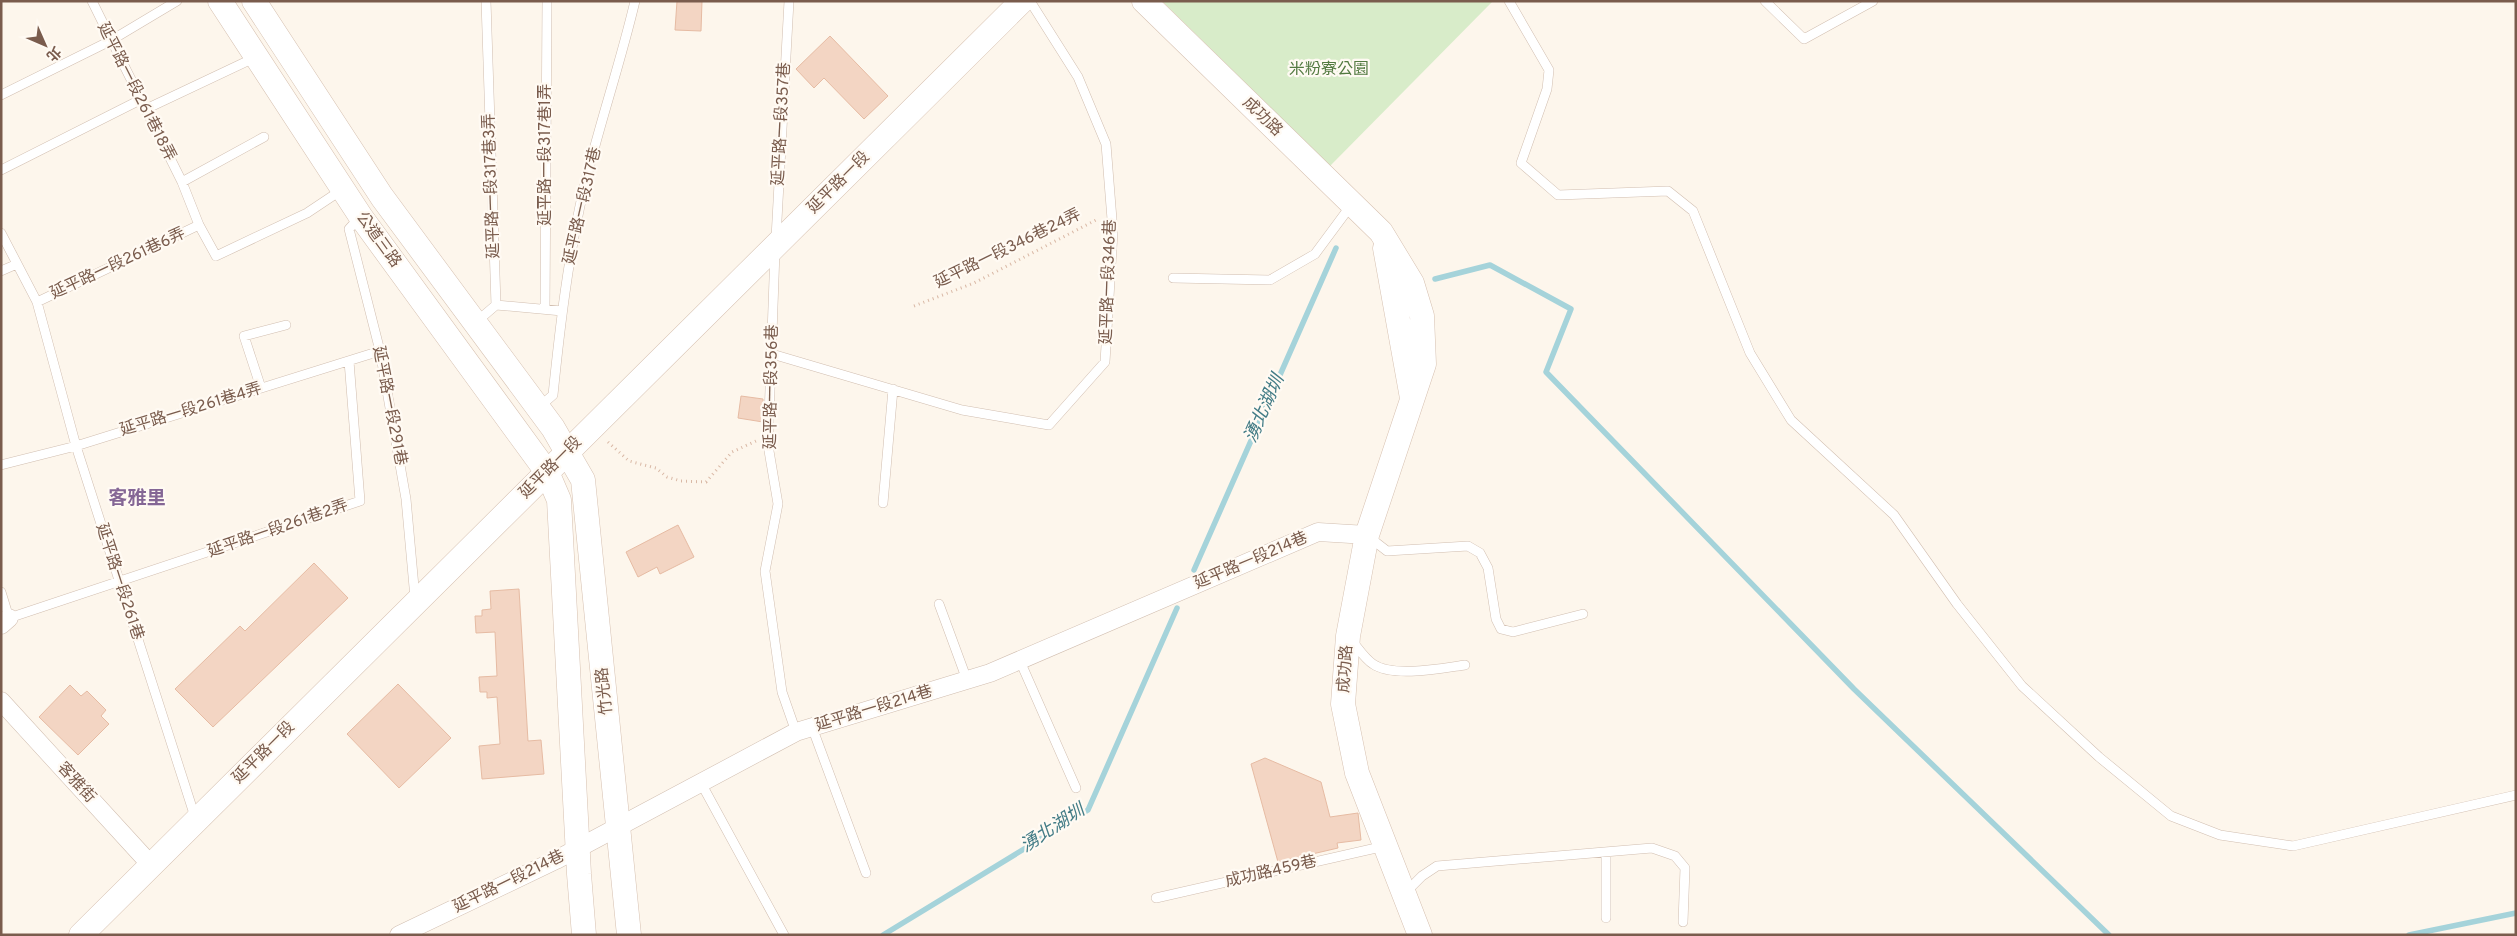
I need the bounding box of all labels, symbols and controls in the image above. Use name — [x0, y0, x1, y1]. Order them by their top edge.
street label: 延平路一段261巷18弄 — [92, 19, 180, 165]
north arrow — [20, 20, 70, 70]
text: 北 — [42, 42, 64, 64]
park label: 米粉寮公園 — [1289, 60, 1369, 80]
street label: 延平路一段357巷 — [769, 62, 795, 186]
street label: 延平路一段317巷1弄 — [536, 84, 556, 226]
street label: 成功路 — [1238, 93, 1286, 141]
street label: 延平路一段317巷3弄 — [479, 113, 505, 259]
street label: 延平路一段317巷 — [560, 145, 606, 267]
street label: 延平路一段 — [804, 148, 874, 218]
street label: 延平路一段346巷24弄 — [931, 205, 1085, 293]
street label: 公道三路 — [351, 208, 405, 272]
street label: 延平路一段346巷 — [1097, 219, 1121, 345]
street label: 延平路一段261巷6弄 — [47, 224, 189, 304]
street label: 延平路一段356巷 — [761, 324, 783, 450]
street label: 延平路一段291巷 — [368, 345, 410, 467]
water label: 湧北湖圳 — [1240, 369, 1291, 447]
street label: 延平路一段261巷4弄 — [118, 379, 264, 441]
street label: 延平路一段 — [516, 433, 586, 503]
district label: 客雅里 — [108, 487, 166, 511]
street label: 延平路一段261巷2弄 — [205, 496, 351, 562]
street label: 延平路一段261巷 — [91, 521, 147, 643]
street label: 延平路一段214巷 — [1191, 528, 1311, 594]
street label: 成功路 — [1334, 644, 1358, 694]
street label: 竹光路 — [593, 666, 617, 716]
street label: 延平路一段214巷 — [813, 682, 935, 736]
street label: 延平路一段 — [229, 718, 299, 788]
street label: 客雅街 — [53, 758, 99, 808]
water label: 湧北湖圳 — [1017, 798, 1092, 858]
street label: 延平路一段214巷 — [450, 846, 568, 918]
street label: 成功路459巷 — [1223, 852, 1319, 892]

